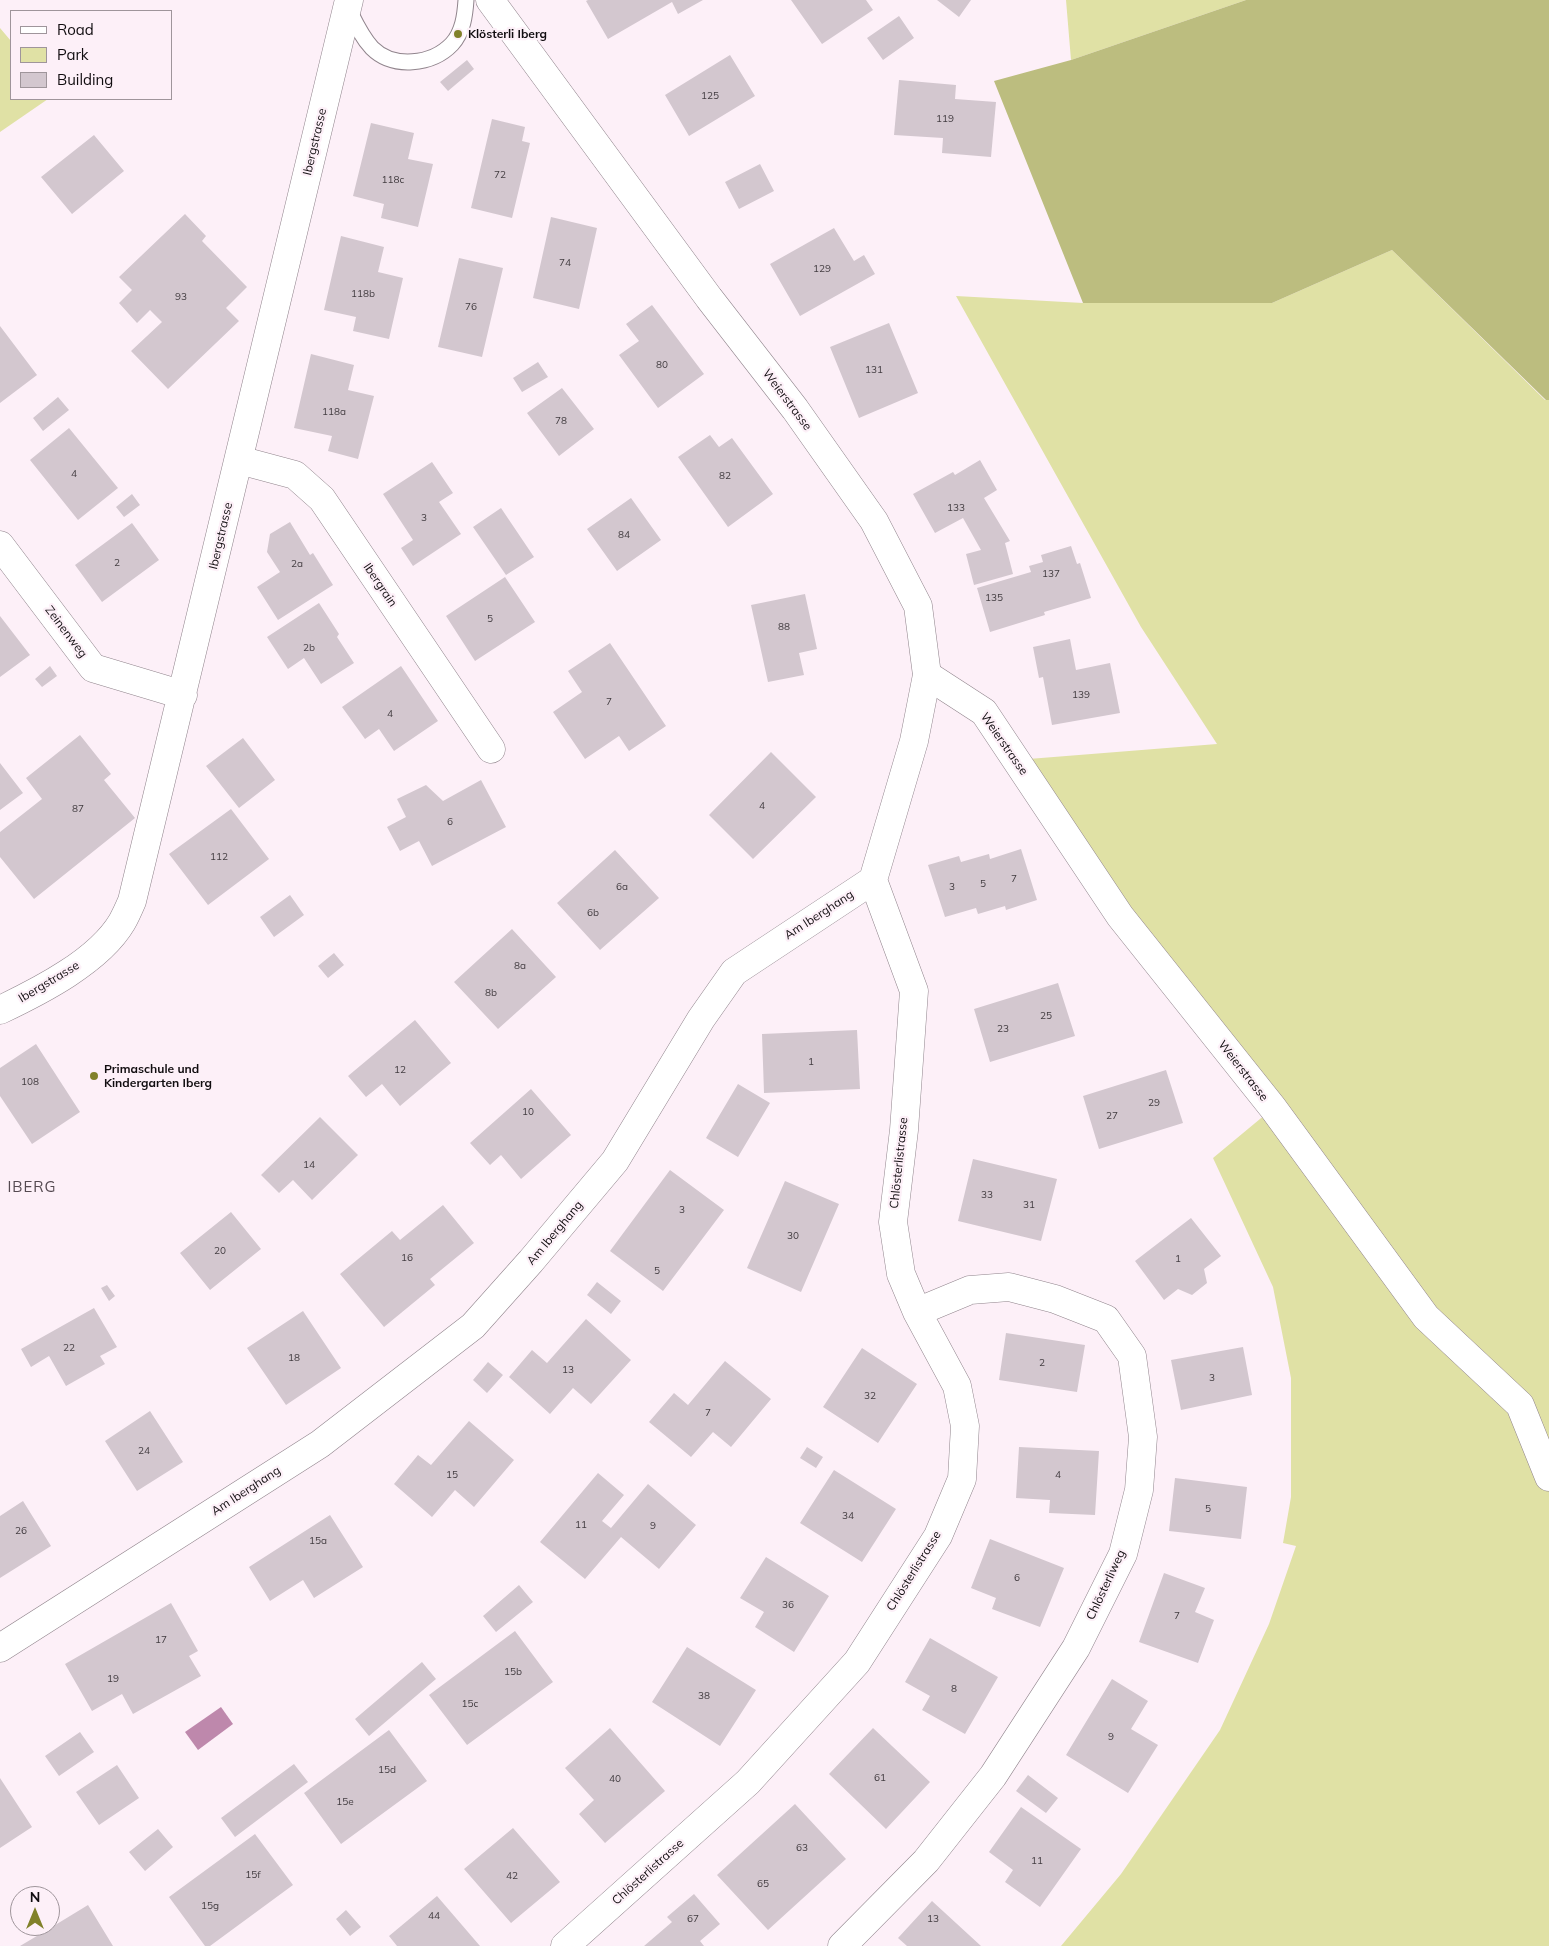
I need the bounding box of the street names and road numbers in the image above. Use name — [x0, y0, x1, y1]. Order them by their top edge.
street label: Ibergstrasse — [300, 107, 330, 177]
street label: Weierstrasse — [759, 367, 815, 433]
street label: Ibergstrasse — [206, 501, 236, 571]
street label: Ibergrain — [360, 560, 400, 610]
street label: Zeinenweg — [42, 603, 90, 661]
street label: Weierstrasse — [977, 710, 1031, 778]
street label: Am Iberghang — [782, 887, 856, 943]
street label: Ibergstrasse — [16, 958, 82, 1006]
street label: Weierstrasse — [1215, 1038, 1271, 1104]
street label: Chlösterlistrasse — [887, 1117, 911, 1209]
street label: Am Iberghang — [524, 1198, 586, 1268]
street label: Am Iberghang — [209, 1463, 283, 1519]
street label: Chlösterlistrasse — [884, 1528, 944, 1614]
street label: Chlösterliweg — [1083, 1548, 1129, 1622]
street label: Chlösterlistrasse — [609, 1836, 687, 1908]

